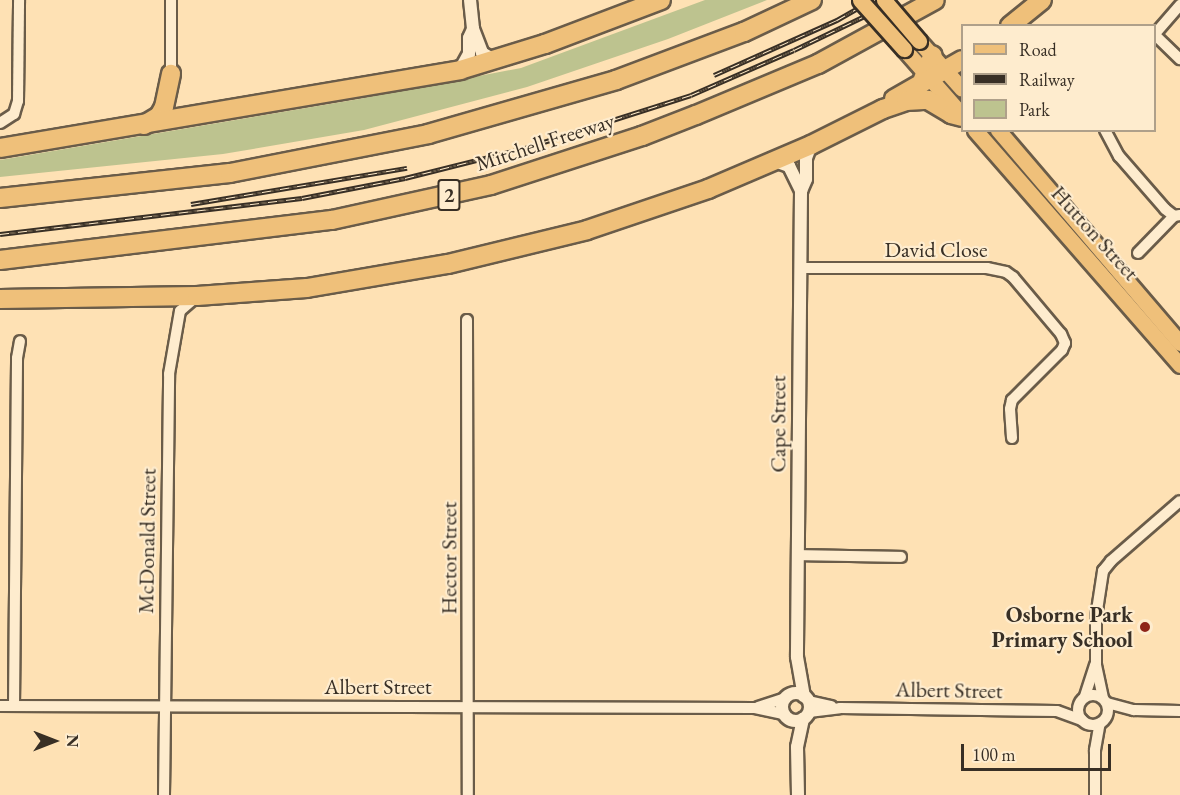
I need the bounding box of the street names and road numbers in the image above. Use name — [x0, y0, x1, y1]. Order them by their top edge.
street label: Mitchell Freeway — [472, 107, 618, 177]
road number: 2 — [437, 177, 461, 213]
street label: Hutton Street — [1046, 180, 1144, 286]
street label: David Close — [885, 237, 987, 263]
street label: Cape Street — [765, 375, 791, 473]
street label: McDonald Street — [133, 468, 161, 614]
street label: Hector Street — [436, 501, 462, 615]
street label: Albert Street — [324, 674, 432, 700]
street label: Albert Street — [895, 676, 1003, 704]

